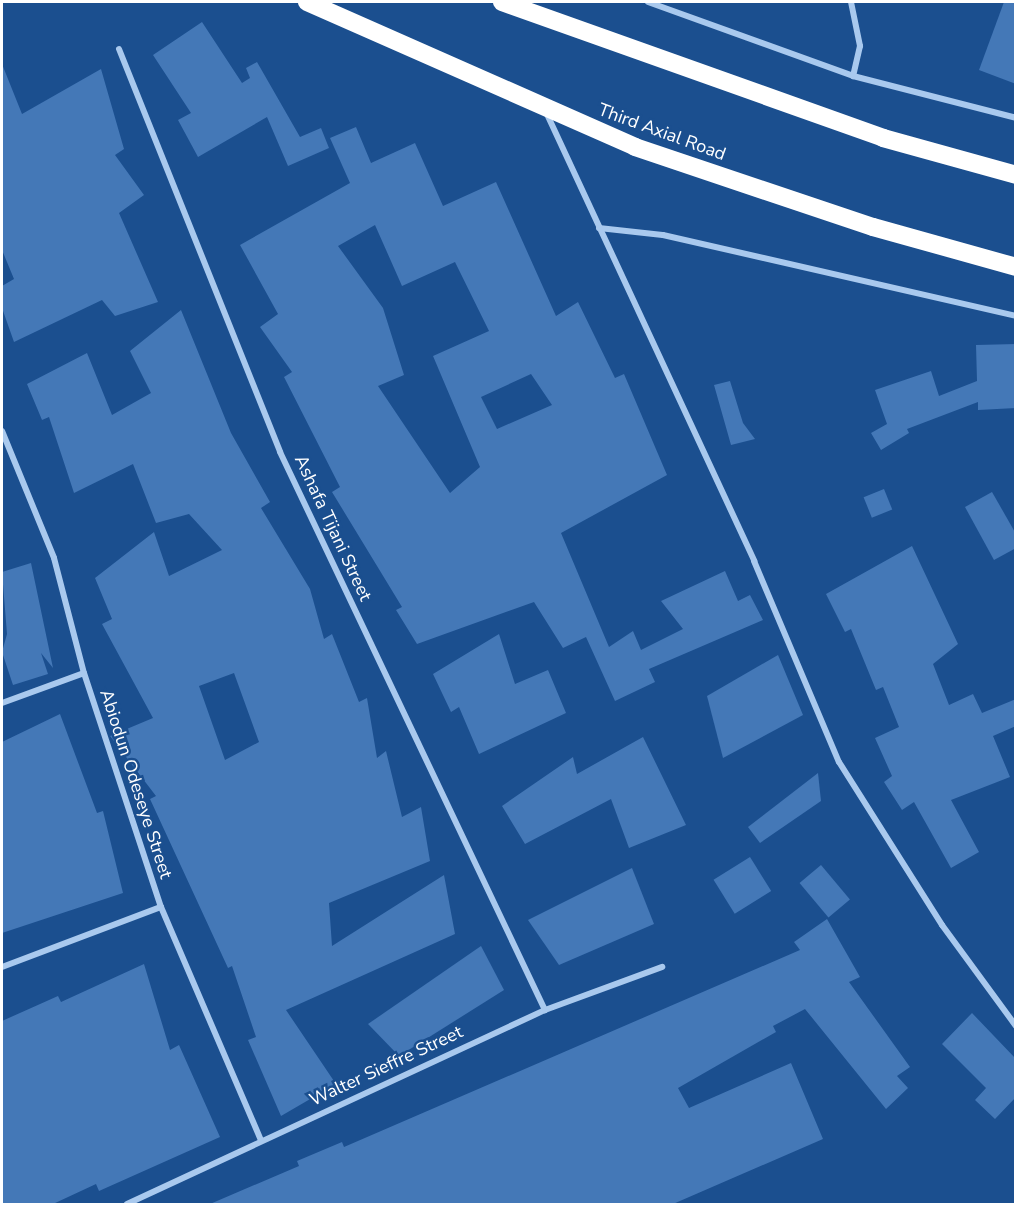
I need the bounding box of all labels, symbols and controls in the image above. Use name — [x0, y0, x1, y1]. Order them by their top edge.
street label: Third Axial Road — [595, 99, 729, 165]
street label: Ashafa Tijani Street — [290, 452, 376, 604]
street label: Abiodun Odeseye Street — [95, 687, 177, 881]
street label: Walter Sieffre Street — [306, 1021, 466, 1111]

